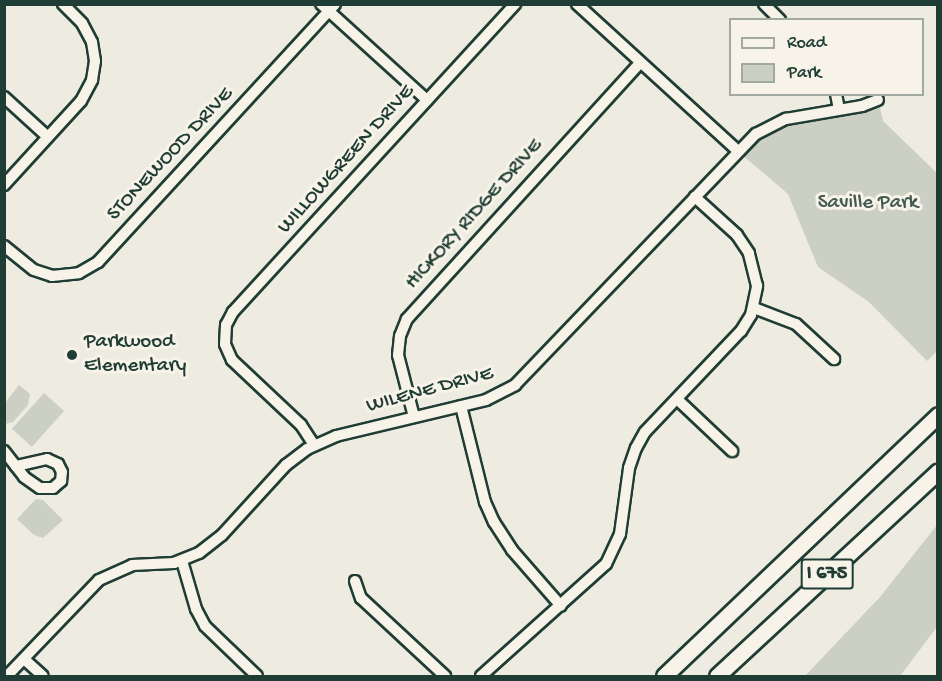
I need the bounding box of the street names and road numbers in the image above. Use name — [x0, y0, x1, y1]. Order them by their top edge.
street label: WILLOWGREEN DRIVE — [273, 80, 421, 240]
street label: STONEWOOD DRIVE — [103, 83, 239, 227]
street label: HICKORY RIDGE DRIVE — [401, 135, 549, 295]
street label: WILENE DRIVE — [364, 362, 496, 420]
road number: I 675 — [800, 557, 854, 591]

